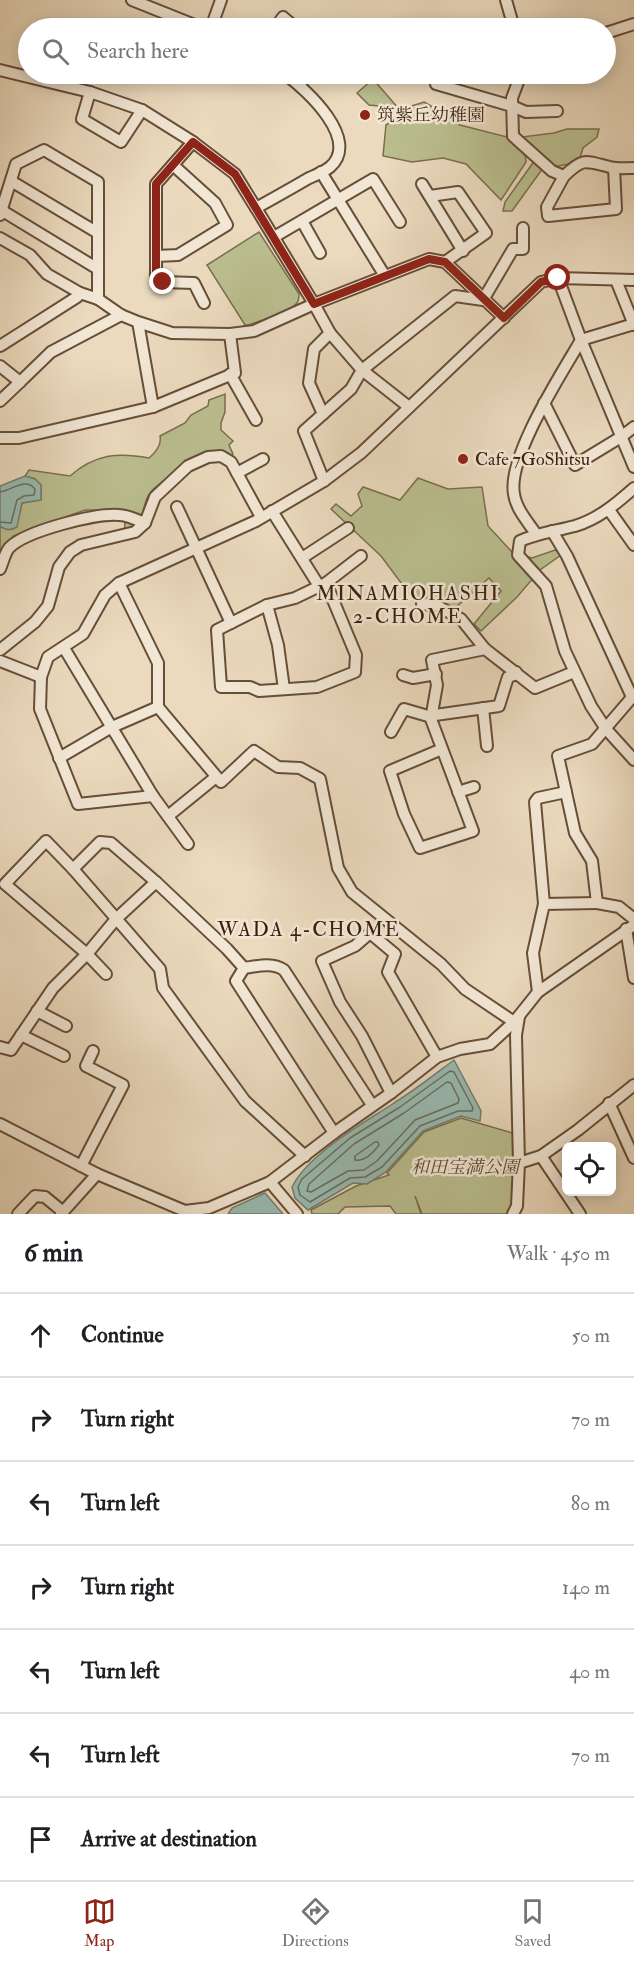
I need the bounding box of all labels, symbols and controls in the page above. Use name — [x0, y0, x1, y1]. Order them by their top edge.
search box — [18, 18, 616, 84]
icon: search — [39, 35, 72, 68]
text: Search here — [87, 37, 189, 65]
place label: 筑紫丘幼稚園 — [377, 104, 485, 127]
marker: 筑紫丘幼稚園 — [358, 108, 372, 122]
route start — [544, 264, 570, 290]
route end — [149, 268, 175, 294]
place label: Cafe 7GoShitsu — [475, 448, 590, 471]
marker: Cafe 7GoShitsu — [456, 452, 470, 466]
district label: MINAMIOHASHI 2-CHOME — [316, 581, 500, 629]
district label: WADA 4-CHOME — [217, 917, 400, 942]
map controls — [562, 1142, 616, 1196]
button: locate — [562, 1142, 616, 1196]
park label: 和田宝満公園 — [411, 1156, 522, 1179]
text: 6 min — [24, 1237, 83, 1269]
text: Walk · 450 m — [507, 1241, 610, 1266]
icon: ahead — [24, 1319, 57, 1352]
text: Continue — [81, 1321, 164, 1349]
text: 50 m — [571, 1323, 610, 1348]
icon: right — [24, 1403, 57, 1436]
text: Turn right — [81, 1405, 174, 1433]
text: 70 m — [571, 1407, 610, 1432]
icon: left — [24, 1487, 57, 1520]
text: Turn left — [81, 1489, 160, 1517]
text: 80 m — [571, 1491, 610, 1516]
icon: right — [24, 1571, 57, 1604]
text: Turn right — [81, 1573, 174, 1601]
text: 140 m — [562, 1575, 610, 1600]
icon: left — [24, 1655, 57, 1688]
text: Turn left — [81, 1657, 160, 1685]
text: 40 m — [569, 1659, 610, 1684]
icon: left — [24, 1739, 57, 1772]
text: Turn left — [81, 1741, 160, 1769]
text: 70 m — [571, 1743, 610, 1768]
icon: arrive — [24, 1823, 57, 1856]
text: Arrive at destination — [81, 1825, 257, 1853]
tab: Map — [83, 1895, 116, 1951]
tab: Directions — [282, 1895, 349, 1951]
tab: Saved — [515, 1895, 551, 1951]

